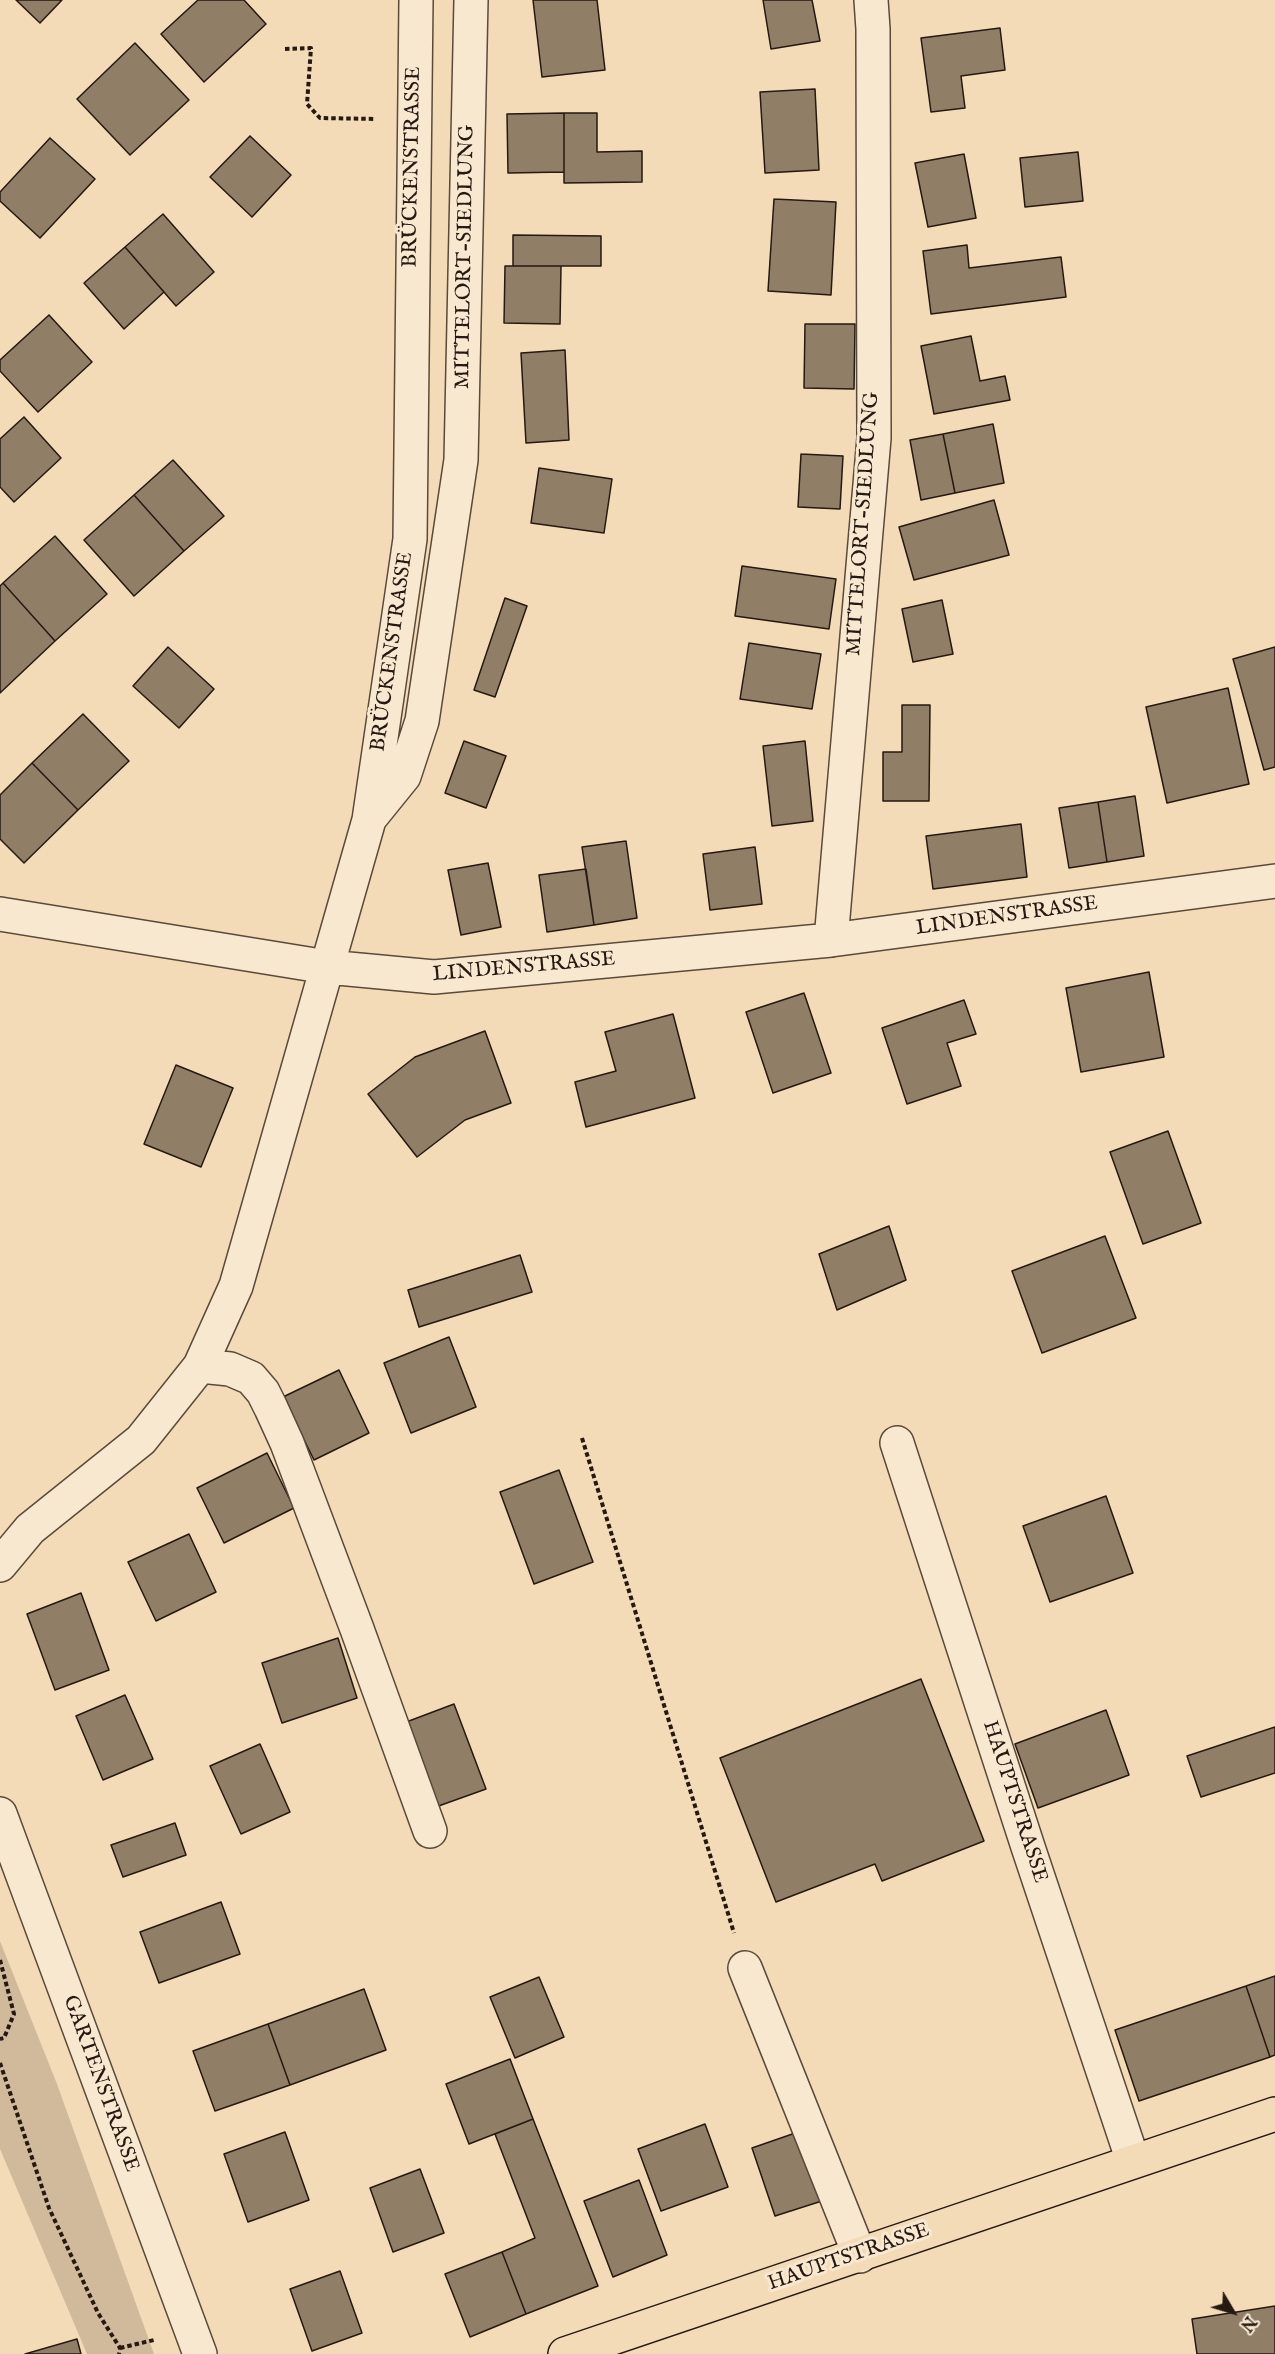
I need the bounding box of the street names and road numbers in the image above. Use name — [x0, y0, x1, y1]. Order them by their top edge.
street label: BRÜCKENSTRASSE — [399, 66, 427, 268]
street label: MITTELORT-SIEDLUNG — [451, 124, 481, 390]
street label: MITTELORT-SIEDLUNG — [842, 391, 886, 657]
street label: BRÜCKENSTRASSE — [367, 551, 419, 753]
street label: LINDENSTRASSE — [914, 892, 1100, 942]
street label: LINDENSTRASSE — [432, 947, 616, 989]
street label: HAUPTSTRASSE — [976, 1718, 1052, 1886]
street label: GARTENSTRASSE — [56, 1992, 144, 2176]
street label: HAUPTSTRASSE — [765, 2219, 933, 2297]

